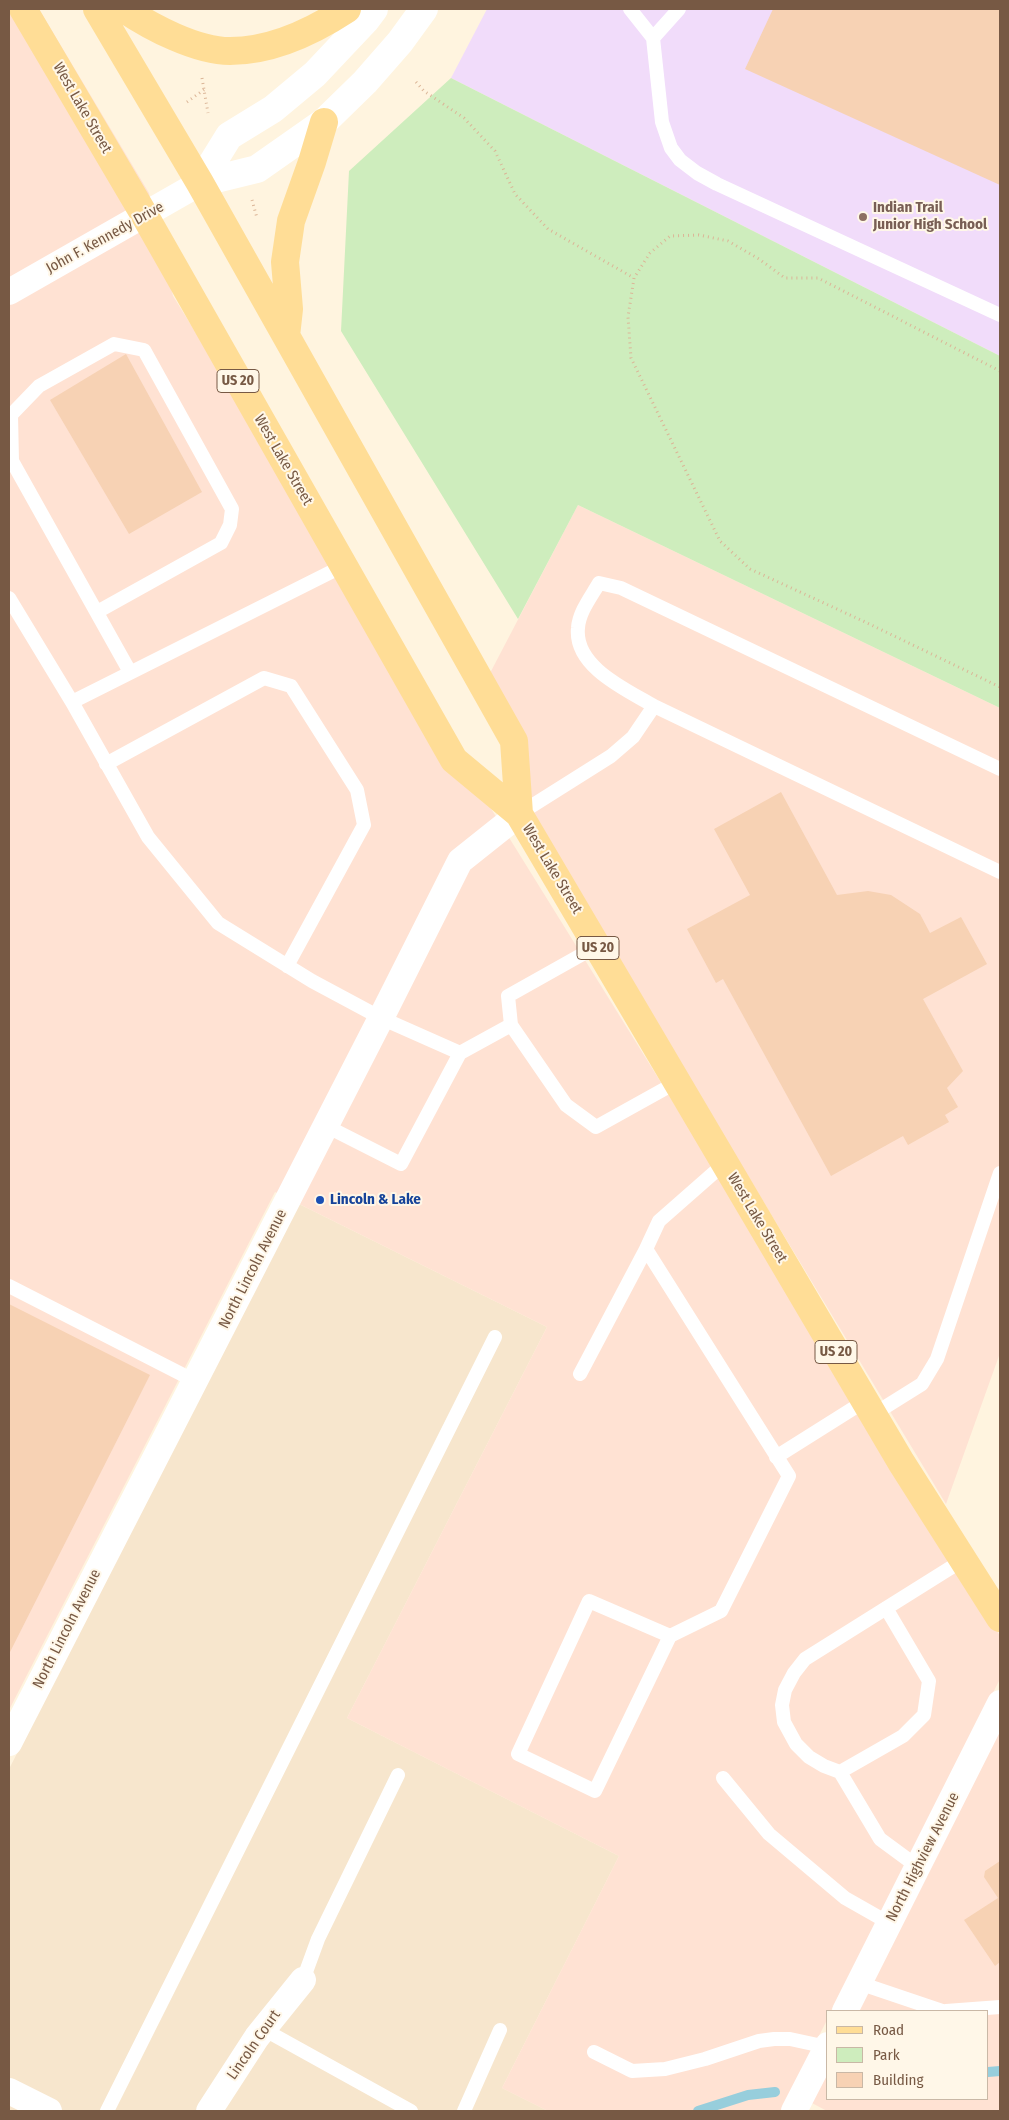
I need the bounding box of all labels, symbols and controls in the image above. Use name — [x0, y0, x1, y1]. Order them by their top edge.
street label: West Lake Street — [49, 59, 115, 157]
street label: John F. Kennedy Drive — [43, 198, 167, 278]
place label: Indian Trail Junior High School — [873, 199, 987, 234]
marker: Indian Trail Junior High School — [857, 211, 869, 223]
road number: US 20 — [217, 370, 259, 392]
street label: West Lake Street — [250, 411, 316, 509]
street label: West Lake Street — [518, 821, 586, 917]
road number: US 20 — [577, 936, 619, 960]
street label: West Lake Street — [723, 1170, 791, 1266]
place label: Lincoln & Lake — [330, 1191, 421, 1209]
marker: Lincoln & Lake — [314, 1194, 326, 1206]
street label: North Lincoln Avenue — [215, 1206, 291, 1332]
road number: US 20 — [815, 1340, 857, 1364]
street label: North Lincoln Avenue — [29, 1566, 105, 1692]
street label: North Highview Avenue — [883, 1789, 963, 1925]
street label: Lincoln Court — [223, 2007, 285, 2083]
legend — [826, 2010, 989, 2100]
text: Road — [873, 2021, 904, 2039]
text: Park — [873, 2046, 900, 2064]
text: Building — [873, 2071, 924, 2089]

